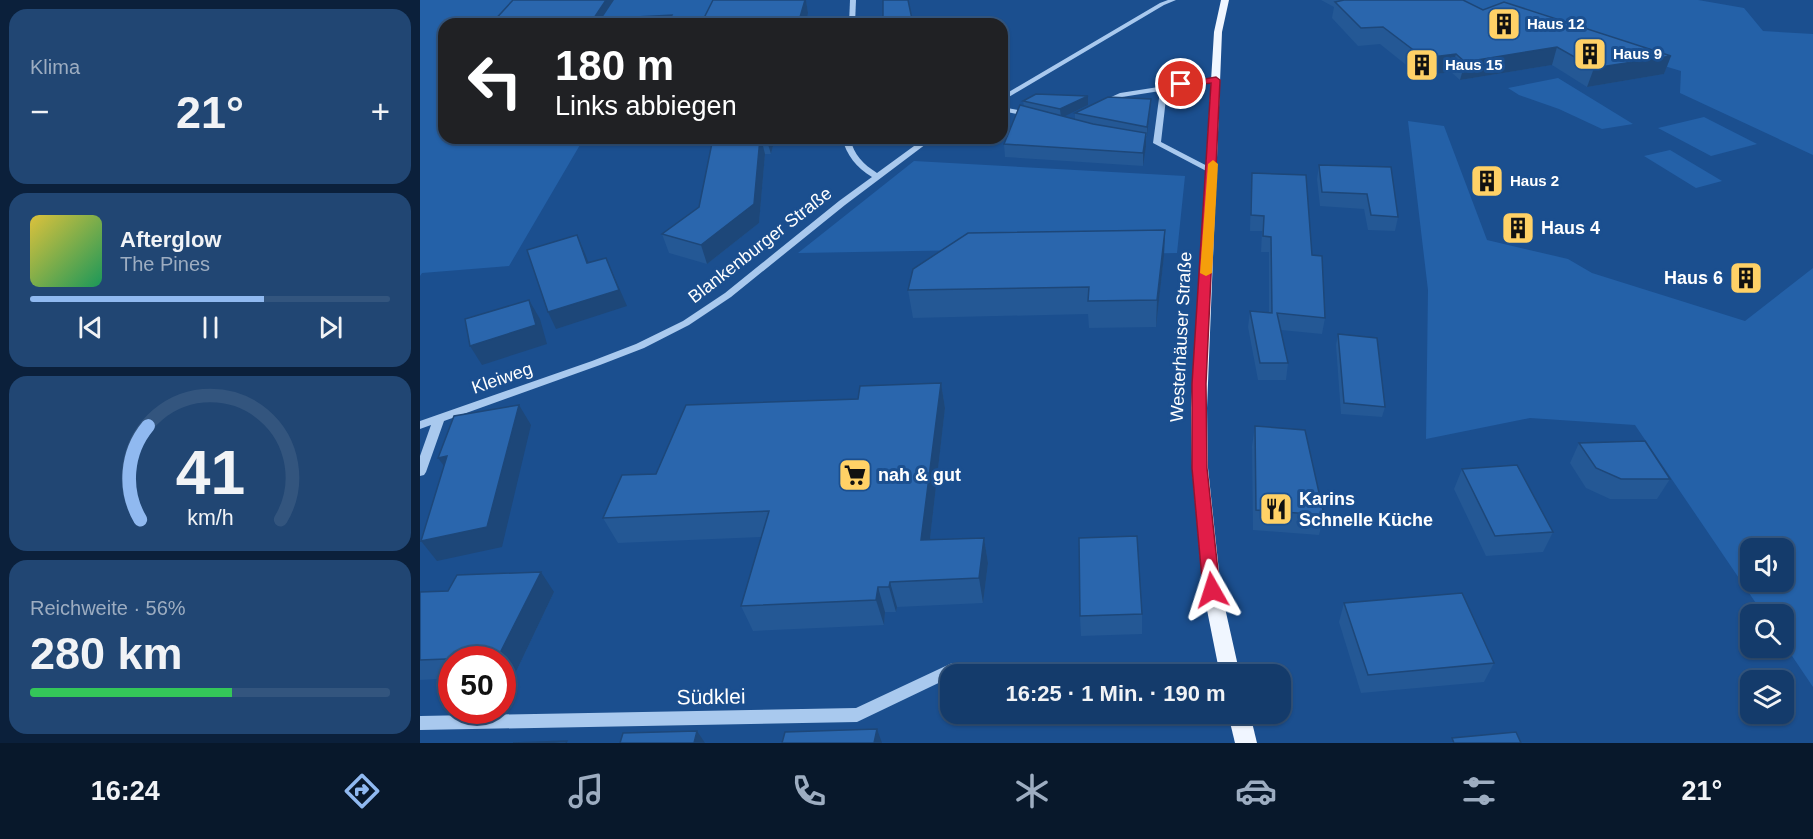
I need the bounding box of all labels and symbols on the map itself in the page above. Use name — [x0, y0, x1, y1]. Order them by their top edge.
building icon: Haus 12 — [1486, 6, 1522, 42]
place label: Haus 12 — [1527, 15, 1585, 32]
building icon: Haus 9 — [1572, 36, 1608, 72]
place label: Haus 9 — [1613, 45, 1662, 62]
building icon: Haus 15 — [1404, 47, 1440, 83]
place label: Haus 15 — [1445, 56, 1503, 73]
pin — [1155, 58, 1206, 109]
building icon: Haus 2 — [1469, 163, 1505, 199]
place label: Haus 2 — [1510, 172, 1559, 189]
street label: Blankenburger Straße — [684, 183, 836, 307]
building icon: Haus 4 — [1500, 210, 1536, 246]
place label: Haus 4 — [1541, 218, 1600, 238]
street label: Westerhäuser Straße — [1167, 251, 1195, 423]
building icon: Haus 6 — [1728, 260, 1764, 296]
place label: Haus 6 — [1664, 268, 1723, 288]
street label: Kleiweg — [469, 358, 535, 398]
supermarket icon: nah & gut — [837, 457, 873, 493]
place label: nah & gut — [878, 465, 961, 485]
place label: Karins Schnelle Küche — [1299, 489, 1433, 530]
restaurant icon: Karins Schnelle Küche — [1258, 491, 1294, 527]
position arrow — [1180, 558, 1244, 622]
speed limit sign: 50 — [438, 646, 516, 724]
street label: Südklei — [676, 684, 746, 709]

